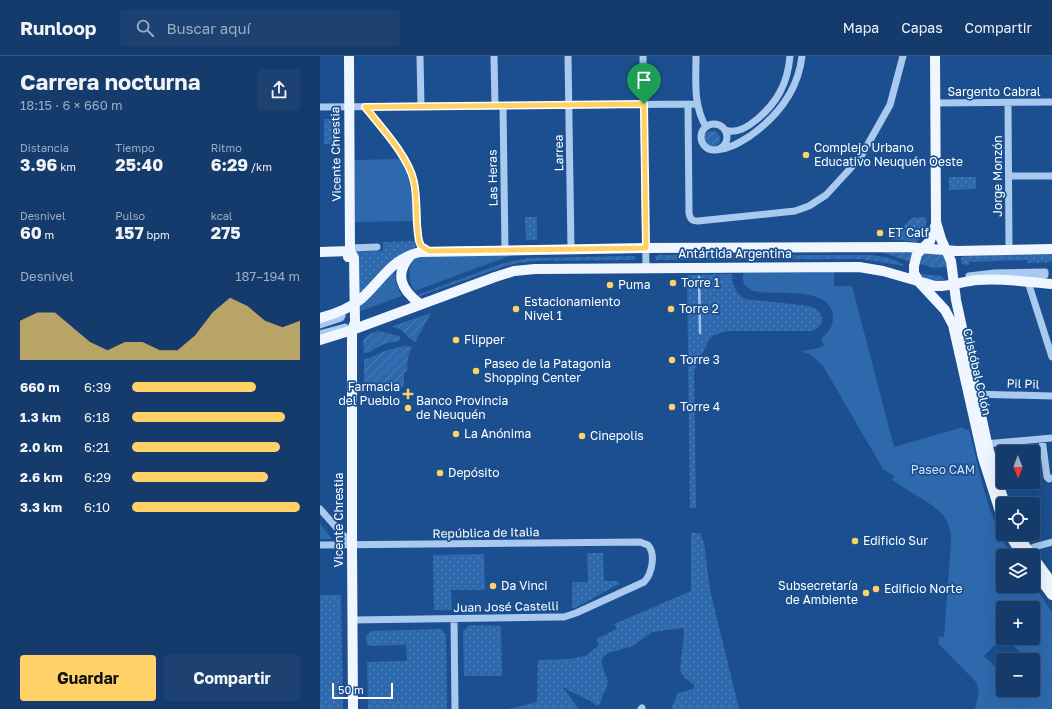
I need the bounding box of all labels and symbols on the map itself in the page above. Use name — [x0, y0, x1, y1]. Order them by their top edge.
pin — [627, 63, 661, 104]
street label: Sargento Cabral — [947, 84, 1041, 99]
street label: Vicente Chrestia — [327, 106, 344, 202]
street label: Larrea — [551, 135, 566, 172]
street label: Jorge Monzón — [990, 135, 1005, 217]
place label: Complejo Urbano Educativo Neuquén Oeste — [814, 140, 963, 169]
street label: Las Heras — [485, 149, 500, 207]
marker: Complejo Urbano Educativo Neuquén Oeste — [801, 150, 811, 160]
place label: ET Calf — [888, 225, 929, 240]
marker: ET Calf — [875, 228, 885, 238]
street label: Antártida Argentina — [678, 246, 792, 261]
place label: Torre 1 — [681, 275, 720, 290]
place label: Puma — [618, 277, 651, 292]
marker: Torre 1 — [668, 278, 678, 288]
marker: Puma — [605, 280, 615, 290]
place label: Estacionamiento Nivel 1 — [524, 294, 620, 323]
place label: Torre 2 — [679, 301, 719, 316]
marker: Estacionamiento Nivel 1 — [511, 304, 521, 314]
marker: Torre 2 — [666, 304, 676, 314]
street label: Cristóbal Colón — [960, 327, 995, 417]
place label: Flipper — [464, 332, 505, 347]
marker: Flipper — [451, 335, 461, 345]
place label: Torre 3 — [680, 352, 720, 367]
marker: Torre 3 — [667, 355, 677, 365]
place label: Paseo de la Patagonia Shopping Center — [484, 356, 611, 385]
marker: Paseo de la Patagonia Shopping Center — [471, 366, 481, 376]
street label: Pil Pil — [1006, 375, 1040, 392]
place label: Farmacia del Pueblo — [338, 379, 400, 408]
marker: Farmacia del Pueblo — [403, 389, 413, 399]
place label: Banco Provincia de Neuquén — [416, 393, 508, 422]
place label: Torre 4 — [680, 399, 720, 414]
marker: Torre 4 — [667, 402, 677, 412]
marker: Banco Provincia de Neuquén — [403, 403, 413, 413]
place label: La Anónima — [464, 426, 531, 441]
place label: Cinepolis — [590, 428, 644, 443]
marker: La Anónima — [451, 429, 461, 439]
marker: Cinepolis — [577, 431, 587, 441]
north arrow — [996, 445, 1040, 489]
park label: Paseo CAM — [911, 462, 975, 477]
place label: Depósito — [448, 465, 500, 480]
marker: Depósito — [435, 468, 445, 478]
street label: Vicente Chrestia — [331, 473, 346, 568]
street label: República de Italia — [432, 524, 540, 541]
place label: Edificio Sur — [863, 533, 928, 548]
marker: Edificio Sur — [850, 536, 860, 546]
place label: Da Vinci — [501, 578, 548, 593]
place label: Subsecretaría de Ambiente — [778, 578, 858, 607]
marker: Da Vinci — [488, 581, 498, 591]
place label: Edificio Norte — [884, 581, 962, 596]
marker: Edificio Norte — [871, 584, 881, 594]
marker: Subsecretaría de Ambiente — [861, 588, 871, 598]
street label: Juan José Castelli — [453, 598, 559, 615]
scale bar — [332, 681, 393, 700]

